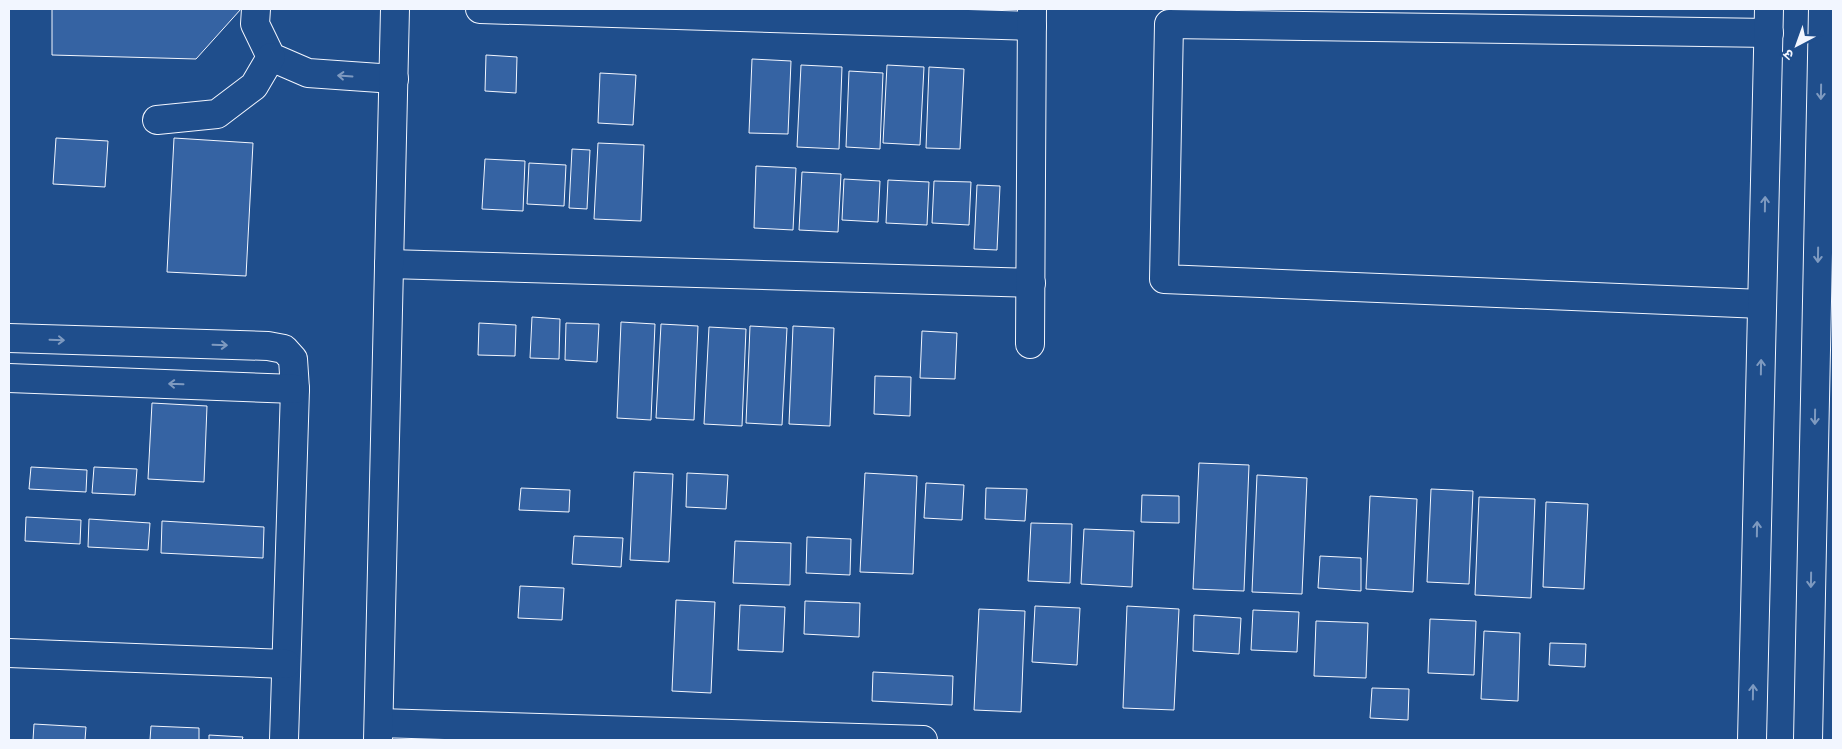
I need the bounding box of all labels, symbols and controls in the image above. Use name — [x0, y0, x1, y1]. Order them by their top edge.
north arrow — [1772, 20, 1822, 70]
text: उ — [1779, 46, 1797, 64]
one-way arrow — [337, 71, 353, 81]
one-way arrow — [1816, 84, 1826, 100]
one-way arrow — [1760, 196, 1770, 212]
one-way arrow — [1813, 246, 1823, 263]
one-way arrow — [49, 335, 65, 344]
one-way arrow — [212, 340, 228, 349]
one-way arrow — [1756, 359, 1766, 375]
one-way arrow — [168, 380, 184, 389]
one-way arrow — [1810, 409, 1819, 425]
one-way arrow — [1752, 521, 1762, 538]
one-way arrow — [1806, 572, 1816, 588]
one-way arrow — [1748, 684, 1758, 700]

